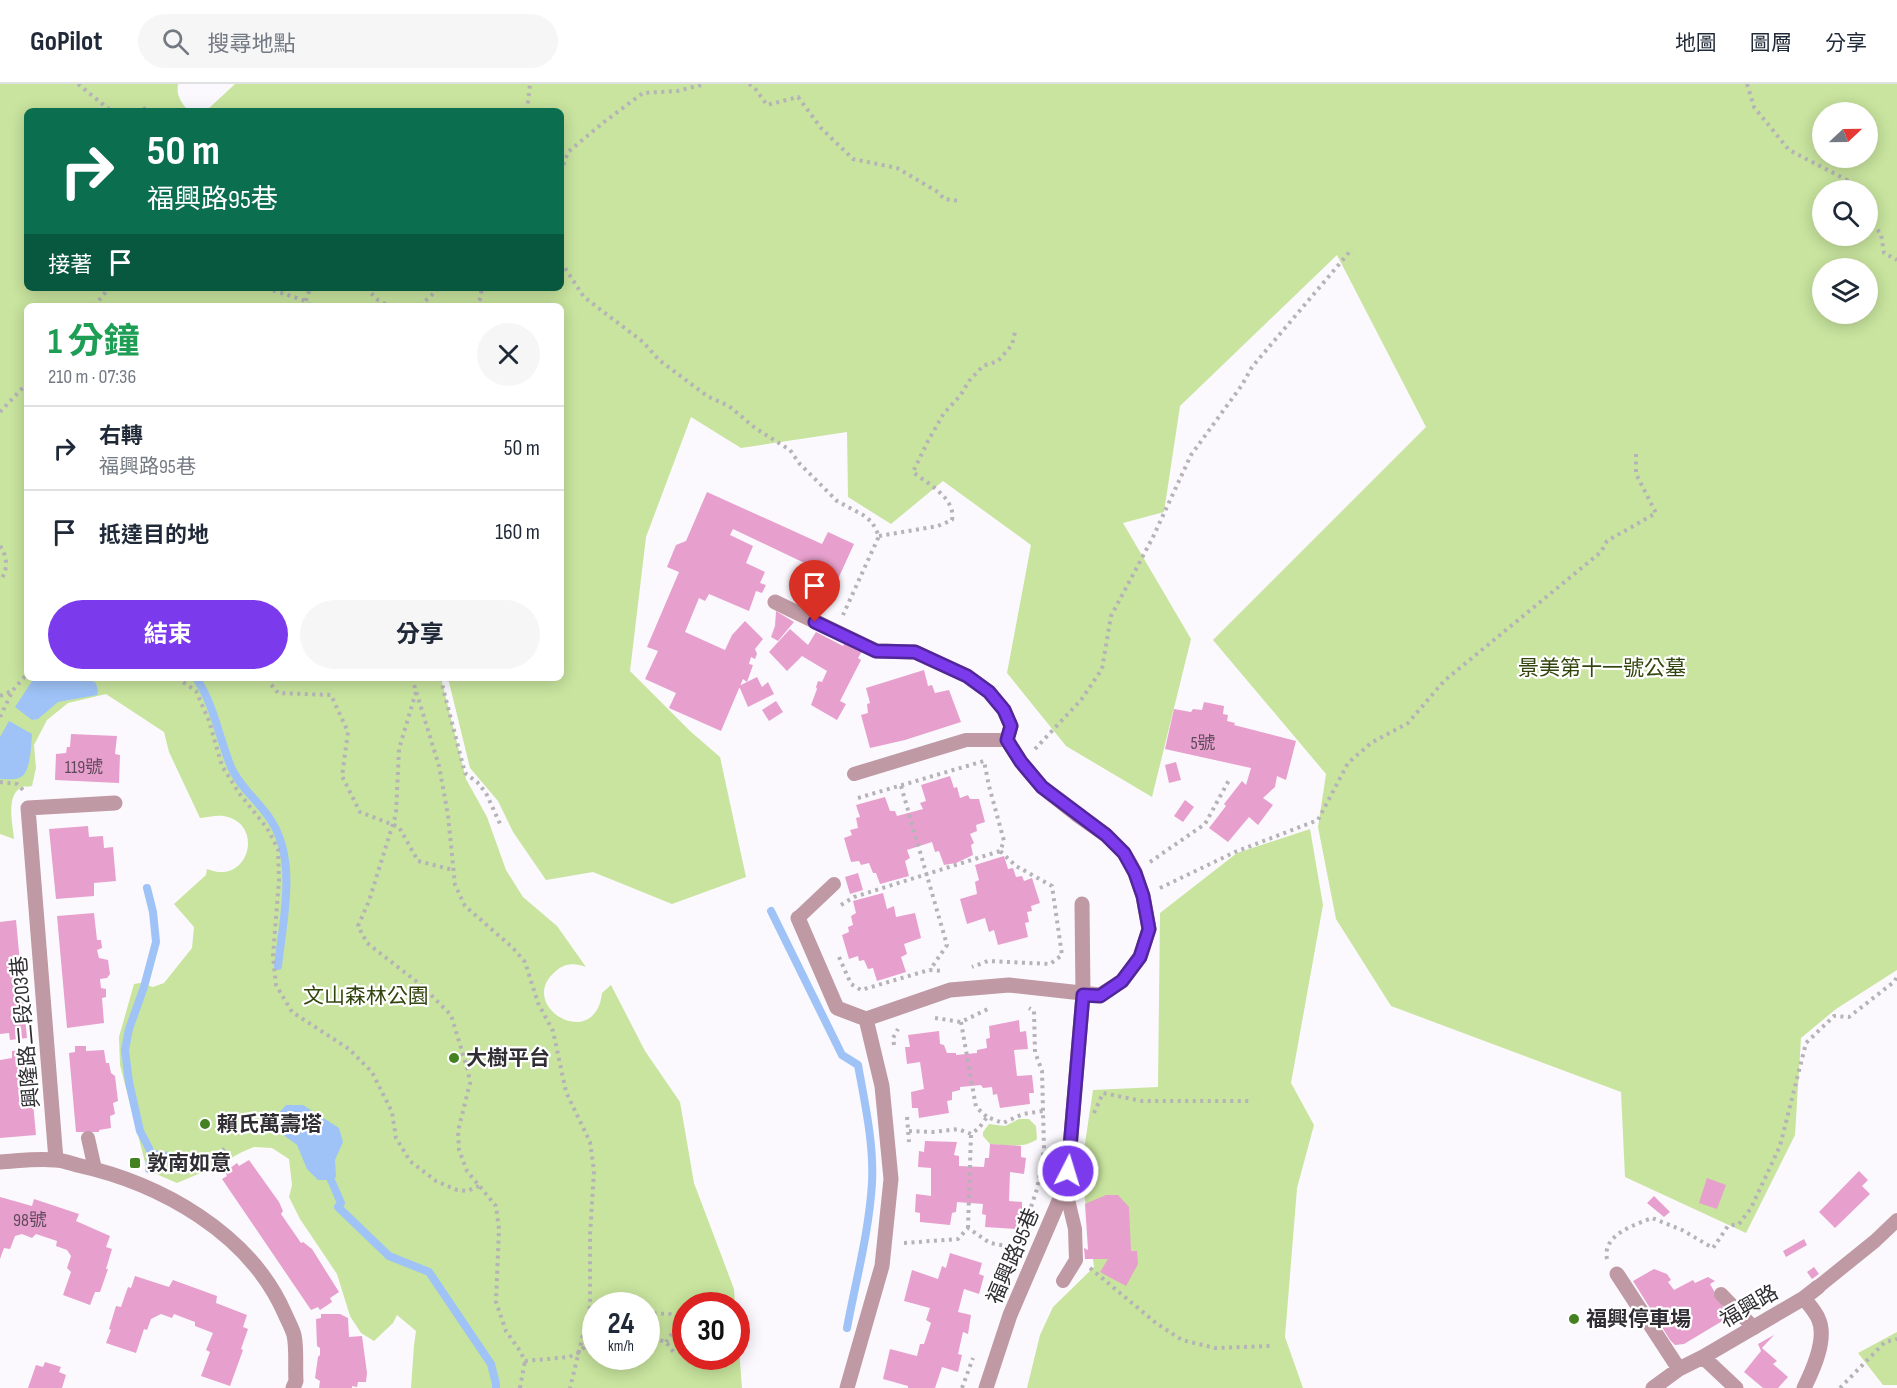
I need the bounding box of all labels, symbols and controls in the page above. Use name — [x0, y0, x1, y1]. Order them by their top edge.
search box — [138, 14, 558, 68]
text: GoPilot — [30, 25, 102, 58]
icon: search — [159, 25, 192, 58]
text: 搜尋地點 — [207, 31, 295, 58]
text: 地圖 — [1675, 31, 1717, 56]
text: 圖層 — [1750, 31, 1792, 56]
text: 分享 — [1825, 31, 1867, 56]
north arrow — [1812, 102, 1878, 168]
map controls — [1812, 102, 1878, 324]
text: 50 m — [147, 126, 220, 177]
icon: right — [48, 132, 126, 210]
button: search — [1812, 180, 1878, 246]
text: 福興路95巷 — [147, 184, 278, 216]
icon: arrive — [104, 246, 137, 279]
text: 接著 — [48, 252, 92, 279]
button: layers — [1812, 258, 1878, 324]
text: 1 分鐘 — [48, 321, 140, 364]
button: close — [477, 323, 540, 386]
text: 210 m · 07:36 — [48, 365, 136, 389]
text: 右轉 — [99, 423, 143, 450]
icon: right — [48, 432, 81, 465]
text: 50 m — [504, 435, 540, 462]
text: 福興路95巷 — [99, 455, 196, 479]
icon: arrive — [48, 516, 81, 549]
text: 160 m — [495, 519, 540, 546]
text: 抵達目的地 — [99, 522, 209, 549]
pin — [789, 560, 840, 622]
icon: arrive — [798, 569, 831, 602]
button: 結束 — [48, 600, 288, 669]
button: 分享 — [300, 600, 540, 669]
park label: 景美第十一號公墓 — [1518, 656, 1686, 681]
house number: 5號 — [1190, 733, 1216, 754]
house number: 119號 — [65, 757, 103, 778]
street label: 興隆路二段203巷 — [6, 955, 45, 1109]
park label: 文山森林公園 — [303, 984, 429, 1009]
place label: 大樹平台 — [466, 1046, 550, 1071]
marker: 大樹平台 — [447, 1051, 461, 1065]
place label: 賴氏萬壽塔 — [217, 1112, 322, 1137]
marker: 賴氏萬壽塔 — [198, 1117, 212, 1131]
position arrow — [1036, 1139, 1100, 1203]
place label: 敦南如意 — [147, 1151, 231, 1176]
marker: 敦南如意 — [128, 1156, 142, 1170]
street label: 福興路95巷 — [982, 1204, 1045, 1308]
house number: 98號 — [13, 1210, 47, 1231]
street label: 福興路 — [1716, 1280, 1783, 1333]
speed limit sign: 30 — [672, 1292, 750, 1370]
text: 24 — [608, 1306, 634, 1342]
place label: 福興停車場 — [1586, 1307, 1691, 1332]
marker: 福興停車場 — [1567, 1312, 1581, 1326]
text: km/h — [608, 1337, 634, 1356]

